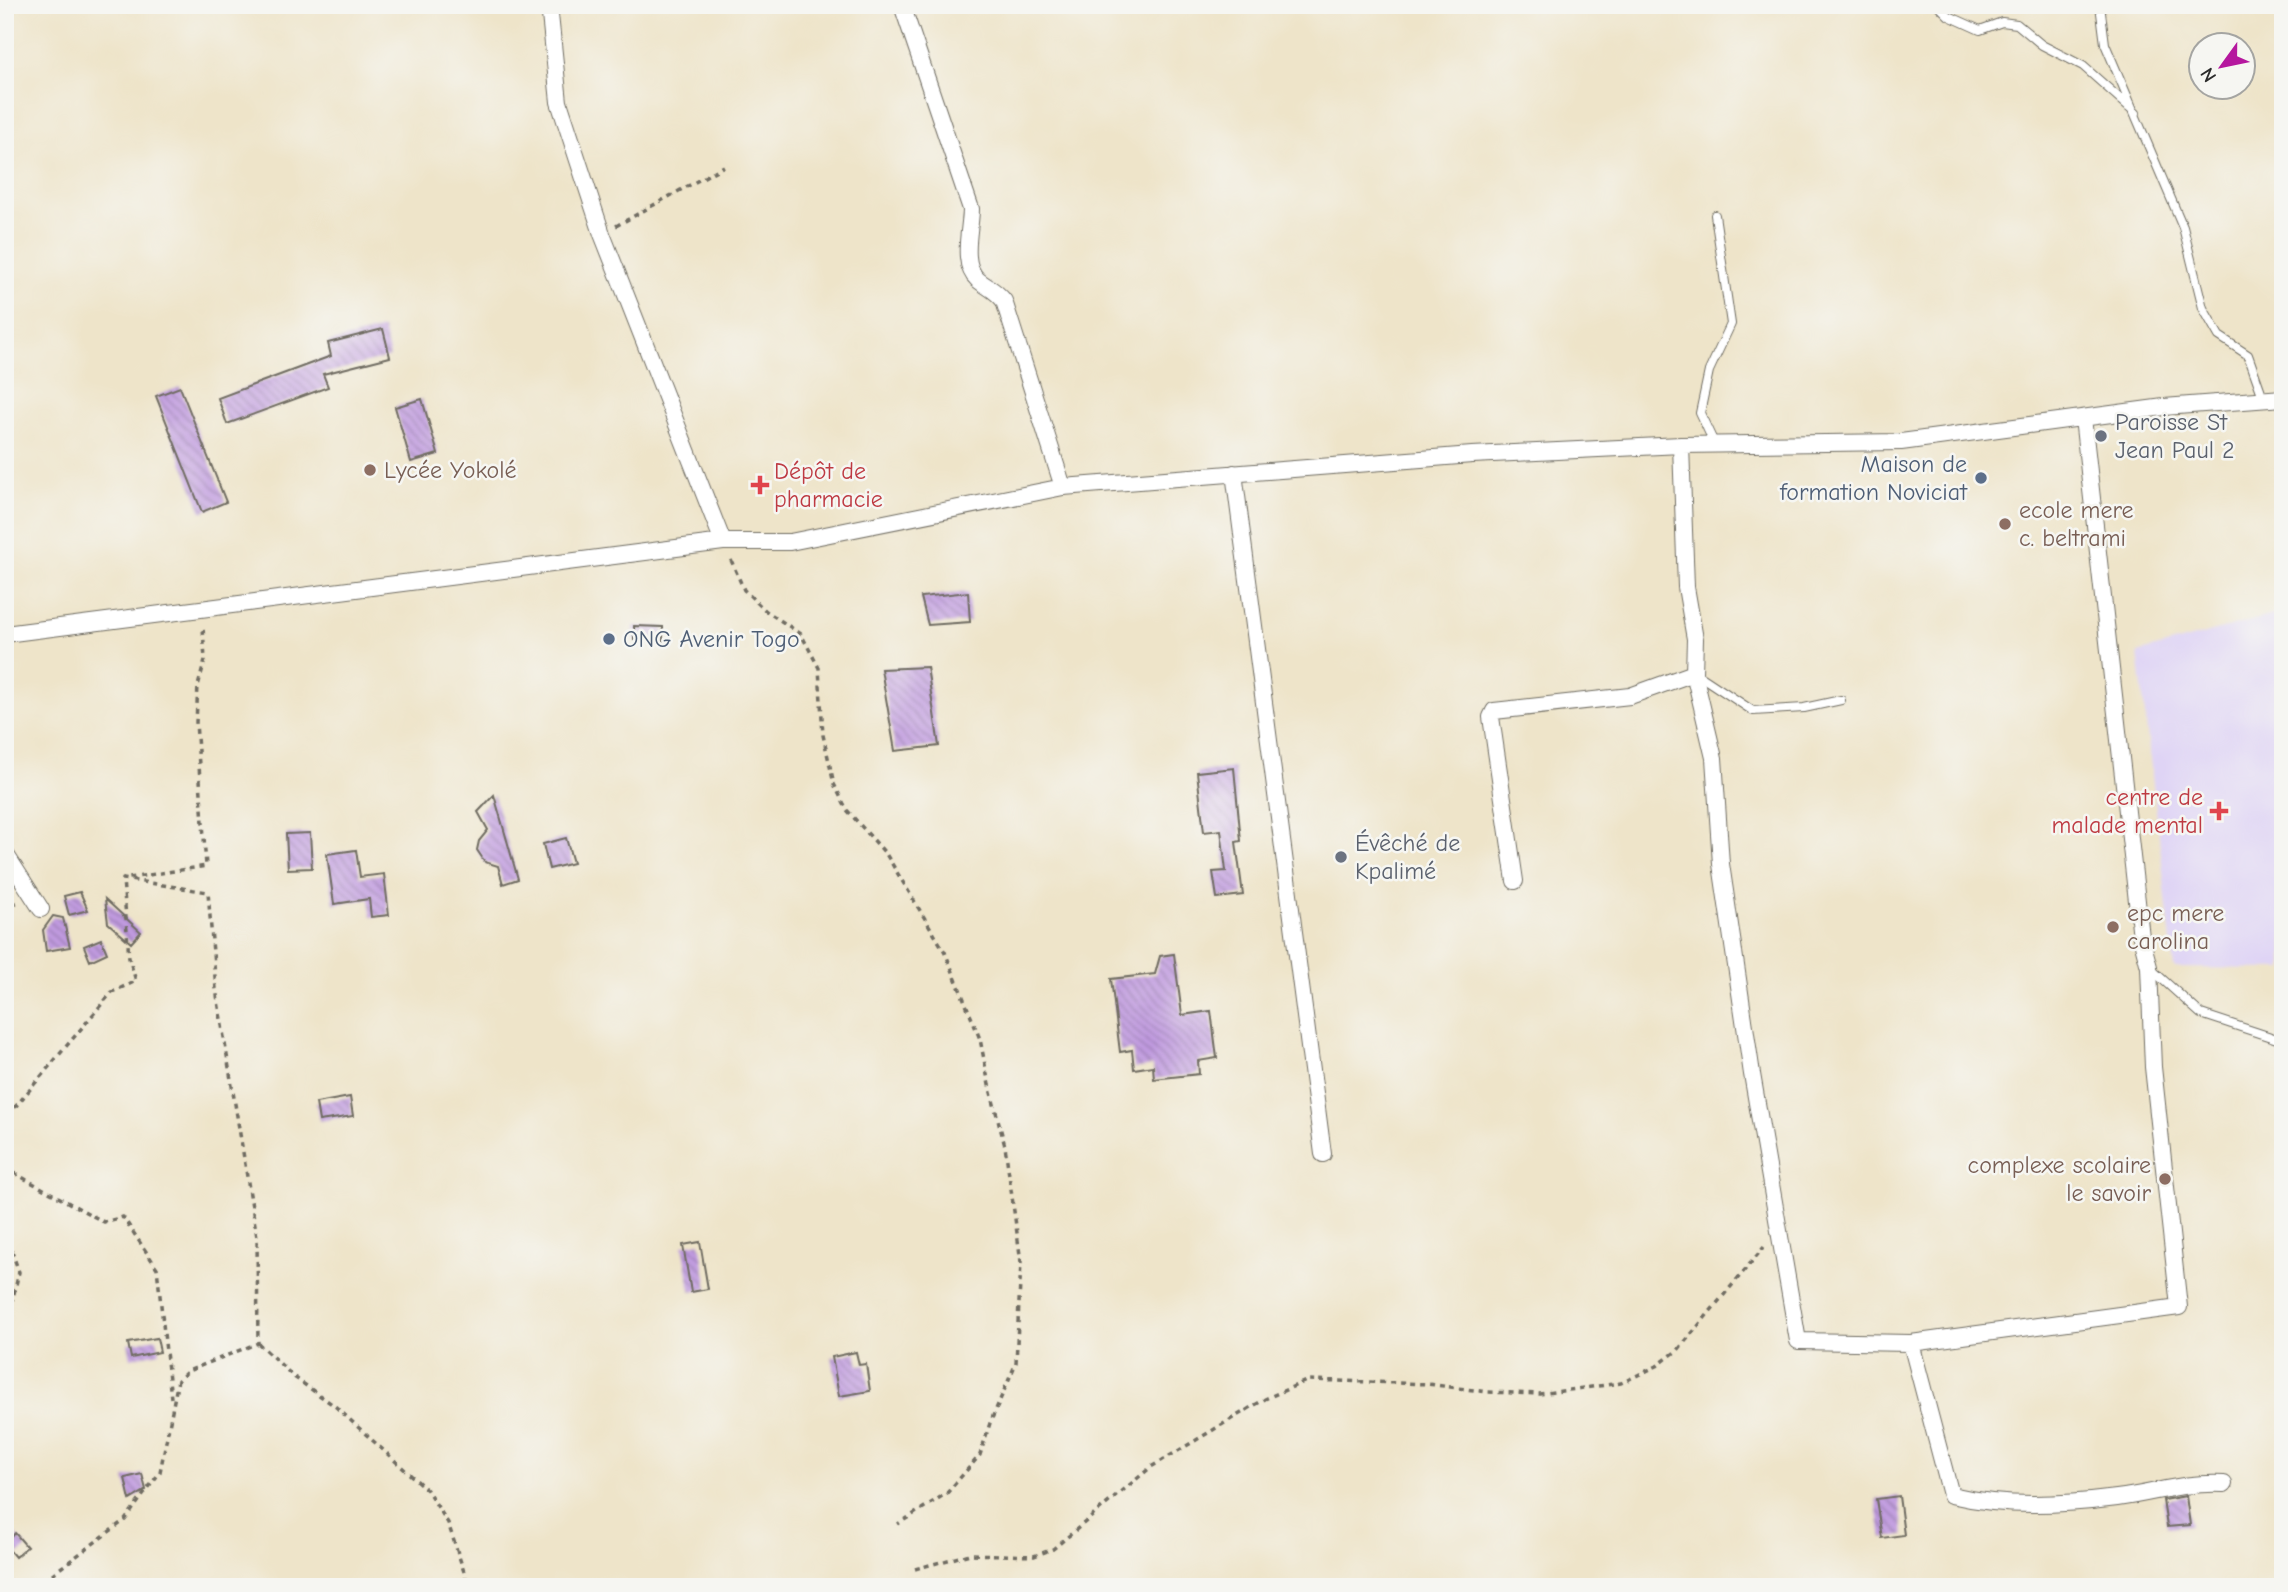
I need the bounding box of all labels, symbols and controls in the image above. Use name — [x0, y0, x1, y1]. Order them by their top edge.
north arrow — [2186, 32, 2256, 102]
text: N — [2196, 64, 2221, 86]
place label: Paroisse St Jean Paul 2 — [2115, 408, 2235, 464]
marker: Paroisse St Jean Paul 2 — [2093, 428, 2109, 444]
place label: Maison de formation Noviciat — [1779, 450, 1968, 506]
place label: Lycée Yokolé — [384, 456, 517, 484]
place label: Dépôt de pharmacie — [774, 457, 883, 513]
marker: Lycée Yokolé — [362, 462, 378, 478]
marker: Maison de formation Noviciat — [1973, 470, 1989, 486]
marker: Dépôt de pharmacie — [752, 477, 768, 493]
place label: ecole mere c. beltrami — [2019, 496, 2134, 552]
marker: ecole mere c. beltrami — [1997, 516, 2013, 532]
place label: ONG Avenir Togo — [623, 625, 800, 653]
marker: ONG Avenir Togo — [601, 631, 617, 647]
place label: centre de malade mental — [2051, 783, 2203, 839]
marker: centre de malade mental — [2209, 801, 2229, 821]
place label: Évêché de Kpalimé — [1355, 829, 1460, 885]
marker: Évêché de Kpalimé — [1333, 849, 1349, 865]
place label: epc mere carolina — [2127, 899, 2224, 955]
marker: epc mere carolina — [2105, 919, 2121, 935]
place label: complexe scolaire le savoir — [1968, 1151, 2151, 1207]
marker: complexe scolaire le savoir — [2157, 1171, 2173, 1187]

